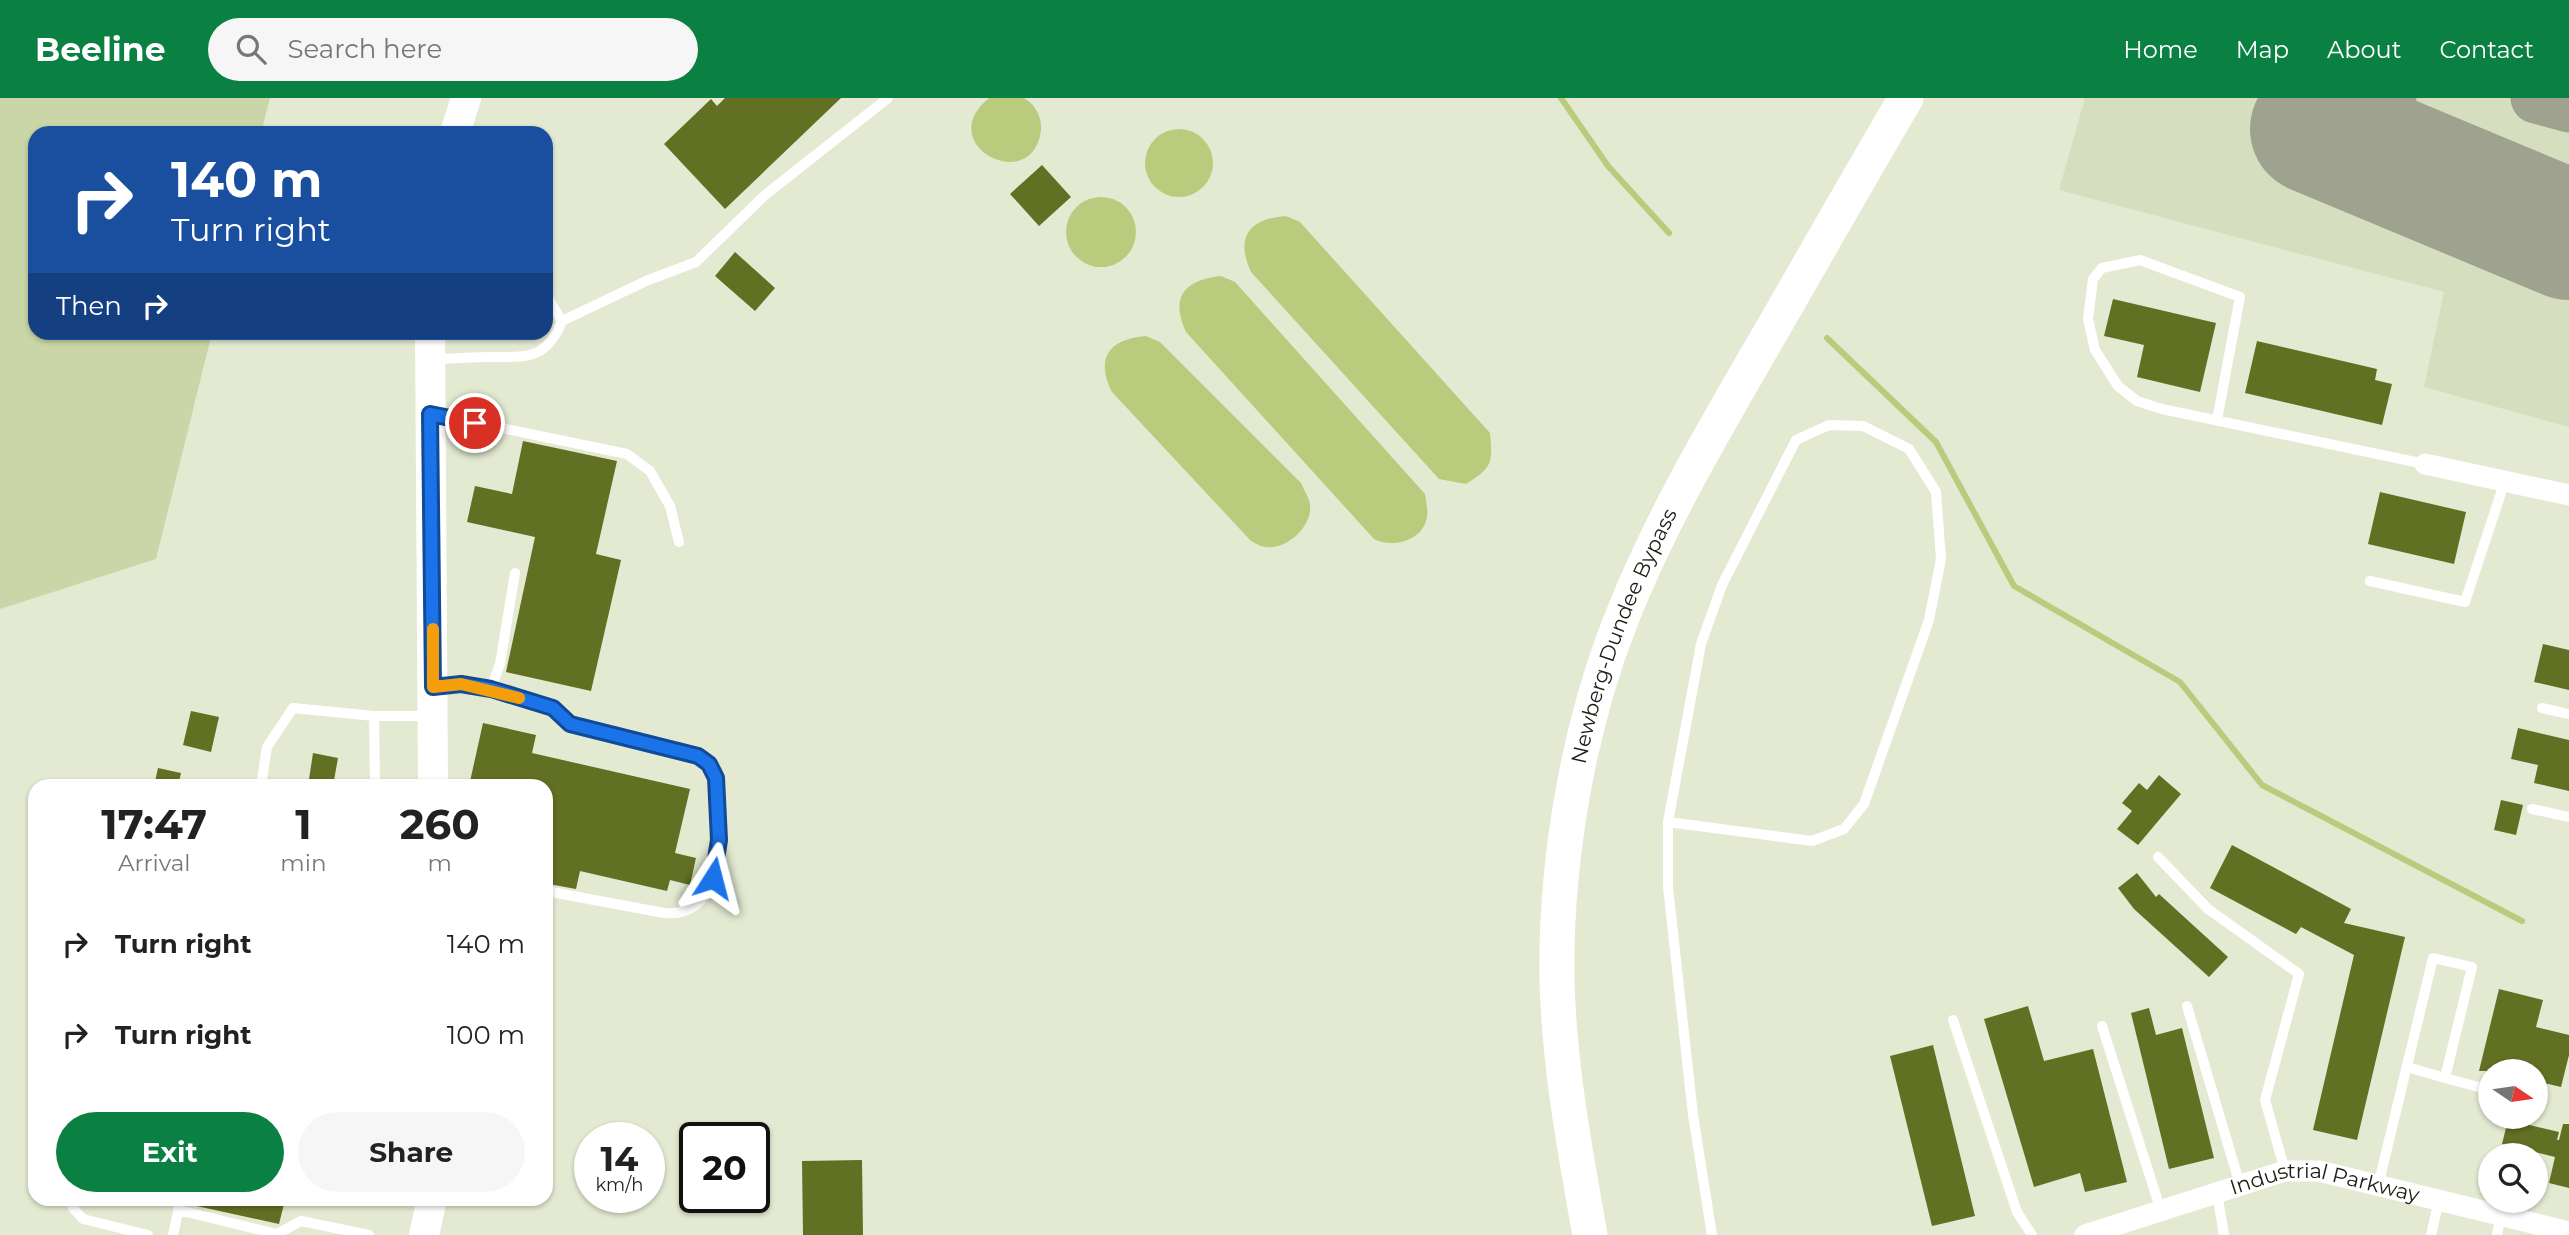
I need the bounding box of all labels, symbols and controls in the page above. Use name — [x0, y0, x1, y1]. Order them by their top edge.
search box — [208, 18, 698, 81]
text: Beeline — [35, 29, 166, 69]
icon: search — [232, 30, 270, 68]
text: Search here — [288, 33, 442, 65]
text: Home — [2123, 35, 2198, 64]
text: Map — [2236, 35, 2289, 64]
text: About — [2327, 35, 2401, 64]
text: Contact — [2439, 35, 2534, 64]
text: 140 m — [171, 150, 323, 209]
icon: right — [56, 154, 147, 245]
text: Turn right — [171, 210, 331, 249]
icon: right — [136, 287, 174, 325]
text: Then — [56, 290, 122, 322]
pin — [445, 393, 505, 453]
icon: arrive — [456, 404, 494, 442]
street label: Newberg-Dundee Bypass — [1566, 504, 1682, 766]
text: 17:47 — [101, 798, 207, 850]
text: 1 — [295, 798, 312, 850]
text: 260 — [400, 798, 480, 850]
position arrow — [676, 841, 750, 915]
text: Arrival — [118, 849, 190, 877]
text: min — [280, 849, 326, 877]
text: m — [428, 849, 452, 877]
icon: right — [56, 925, 94, 963]
text: Turn right — [115, 928, 251, 960]
text: 140 m — [447, 928, 525, 960]
icon: right — [56, 1016, 94, 1054]
text: Turn right — [115, 1019, 251, 1051]
text: 100 m — [447, 1019, 525, 1051]
north arrow — [2478, 1059, 2548, 1129]
map controls — [2478, 1059, 2548, 1213]
button: Exit — [56, 1112, 284, 1192]
button: Share — [298, 1112, 525, 1192]
speed limit sign: 20 — [679, 1122, 770, 1213]
text: 14 — [601, 1137, 638, 1180]
button: search — [2478, 1143, 2548, 1213]
street label: Industrial Parkway — [2227, 1158, 2423, 1207]
text: km/h — [595, 1174, 644, 1196]

